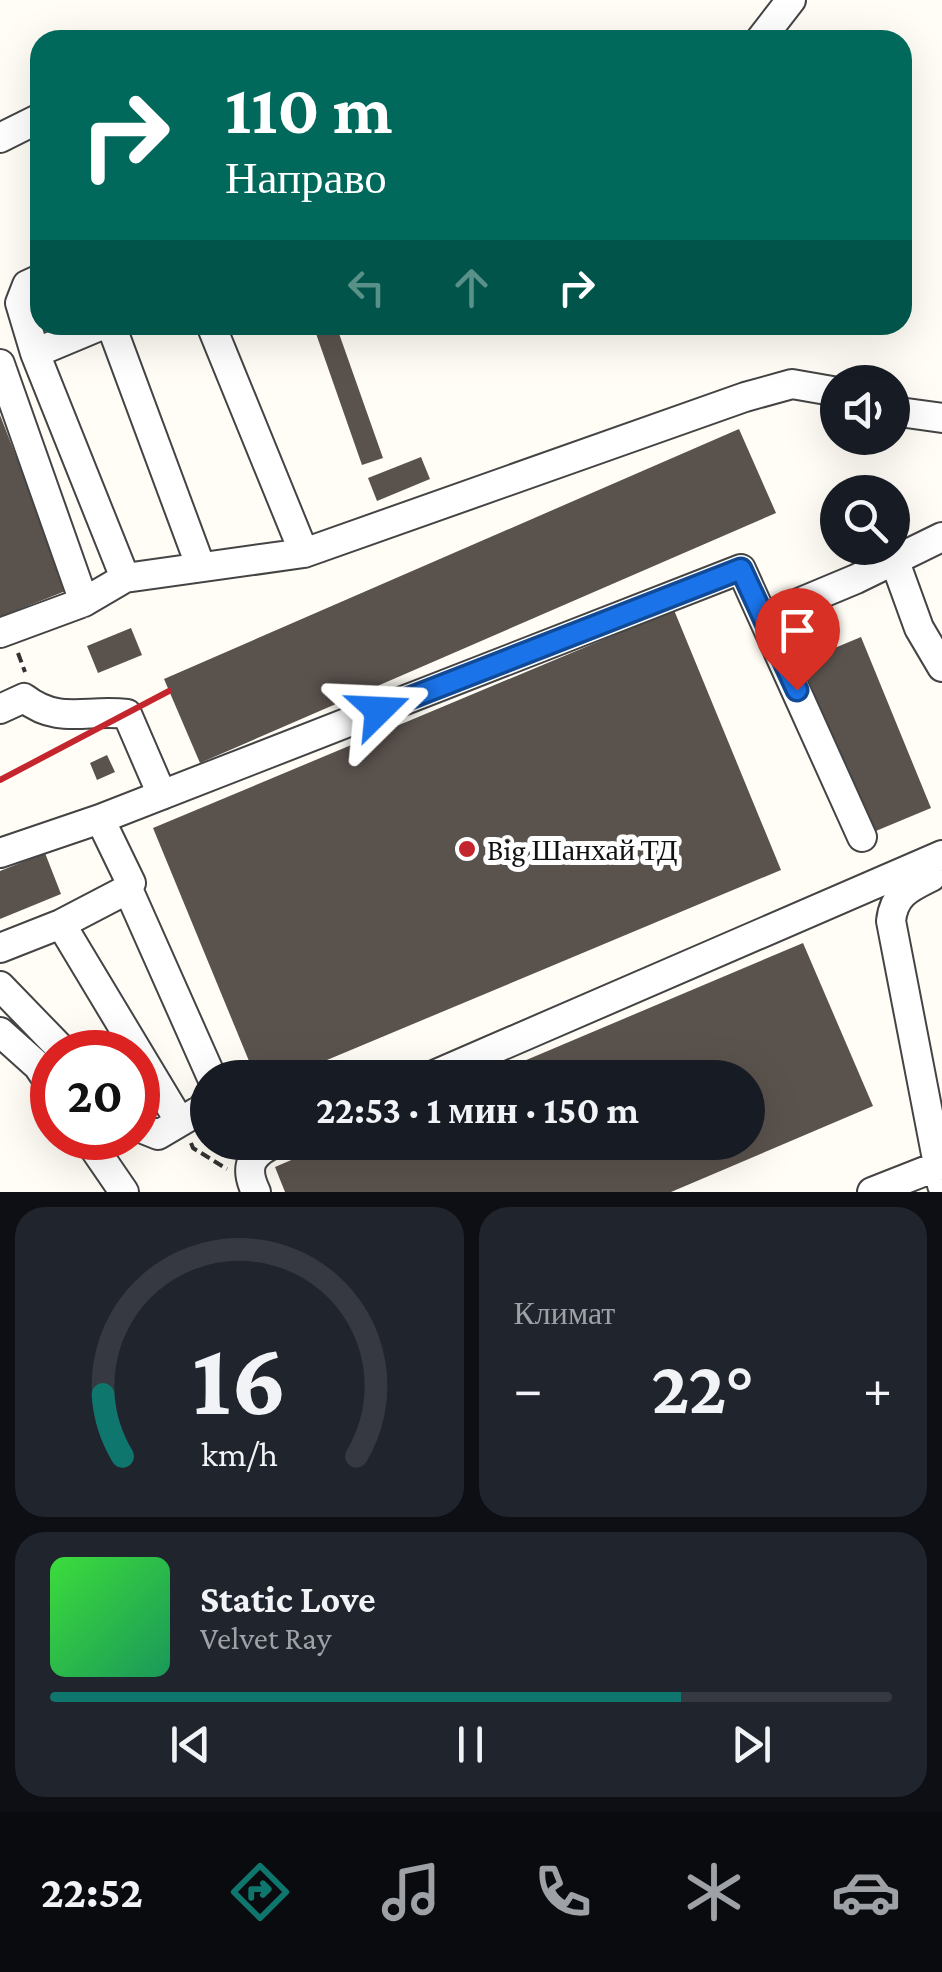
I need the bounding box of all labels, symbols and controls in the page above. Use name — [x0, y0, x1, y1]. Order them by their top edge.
icon: right — [60, 70, 190, 200]
text: 110 m — [225, 70, 393, 148]
text: Направо — [225, 153, 387, 203]
icon: left — [339, 260, 394, 315]
icon: ahead — [444, 260, 499, 315]
icon: right — [549, 260, 604, 315]
map controls — [820, 365, 910, 565]
button: sound — [820, 365, 910, 455]
button: search — [820, 475, 910, 565]
pin — [755, 588, 840, 691]
icon: arrive — [770, 603, 825, 658]
position arrow — [327, 658, 431, 762]
place label: Big Шанхай ТД — [487, 833, 678, 867]
marker: Big Шанхай ТД — [456, 838, 478, 860]
speed limit sign: 20 — [30, 1030, 160, 1160]
text: 22:53 · 1 мин · 150 m — [316, 1089, 639, 1131]
text: Климат — [514, 1295, 615, 1331]
text: 16 — [191, 1321, 287, 1436]
text: 22° — [651, 1346, 754, 1429]
text: − — [514, 1358, 543, 1419]
text: + — [863, 1358, 892, 1419]
text: km/h — [201, 1434, 278, 1474]
text: Static Love — [200, 1578, 376, 1620]
text: Velvet Ray — [200, 1620, 331, 1656]
icon: previous — [163, 1717, 218, 1772]
icon: pause — [443, 1717, 498, 1772]
icon: next — [724, 1717, 779, 1772]
icon: directions — [225, 1857, 295, 1927]
icon: music — [376, 1857, 446, 1927]
icon: phone — [528, 1857, 598, 1927]
icon: climate — [679, 1857, 749, 1927]
icon: car — [831, 1857, 901, 1927]
text: 22:52 — [41, 1867, 143, 1917]

